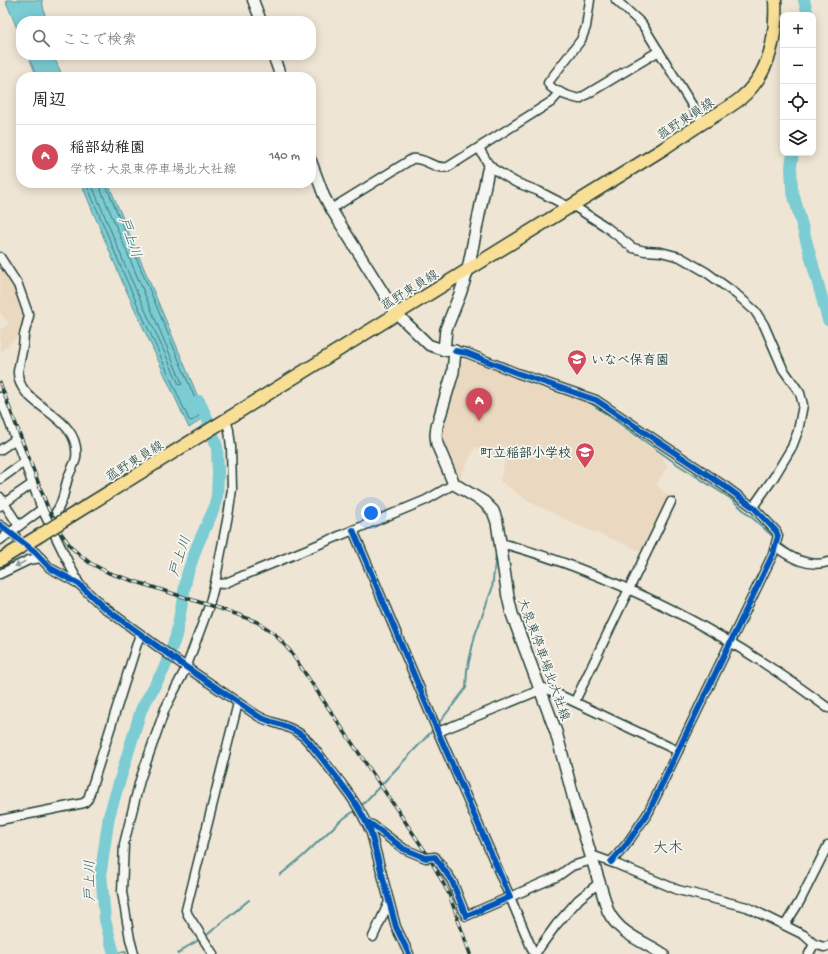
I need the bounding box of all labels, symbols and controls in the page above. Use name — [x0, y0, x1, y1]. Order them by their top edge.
map controls — [780, 12, 816, 156]
button: + — [780, 12, 816, 48]
search box — [16, 16, 316, 60]
icon: search — [30, 27, 52, 49]
text: ここで検索 — [62, 32, 137, 50]
button: − — [780, 48, 816, 84]
button: locate — [780, 84, 816, 120]
text: 周辺 — [32, 92, 66, 112]
street label: 菰野東員線 — [654, 95, 719, 144]
button: layers — [780, 120, 816, 156]
text: 稲部幼稚園 — [70, 140, 145, 158]
text: A — [41, 149, 49, 164]
text: 140 m — [269, 149, 300, 164]
text: 学校 · 大泉東停車場北大社線 — [70, 163, 236, 178]
water label: 戸上川 — [114, 215, 144, 260]
street label: 菰野東員線 — [378, 266, 443, 315]
school or university icon: いなべ保育園 — [566, 348, 588, 376]
place label: いなべ保育園 — [591, 353, 669, 369]
pin: A — [466, 388, 492, 421]
street label: 菰野東員線 — [103, 437, 168, 486]
school or university icon: 町立稲部小学校 — [574, 441, 596, 469]
place label: 町立稲部小学校 — [480, 446, 571, 462]
your location — [361, 503, 381, 523]
water label: 戸上川 — [167, 534, 196, 579]
one-way arrow — [14, 561, 26, 567]
street label: 大泉東停車場北大社線 — [513, 596, 573, 724]
district label: 大木 — [653, 839, 683, 858]
water label: 戸上川 — [83, 860, 100, 902]

